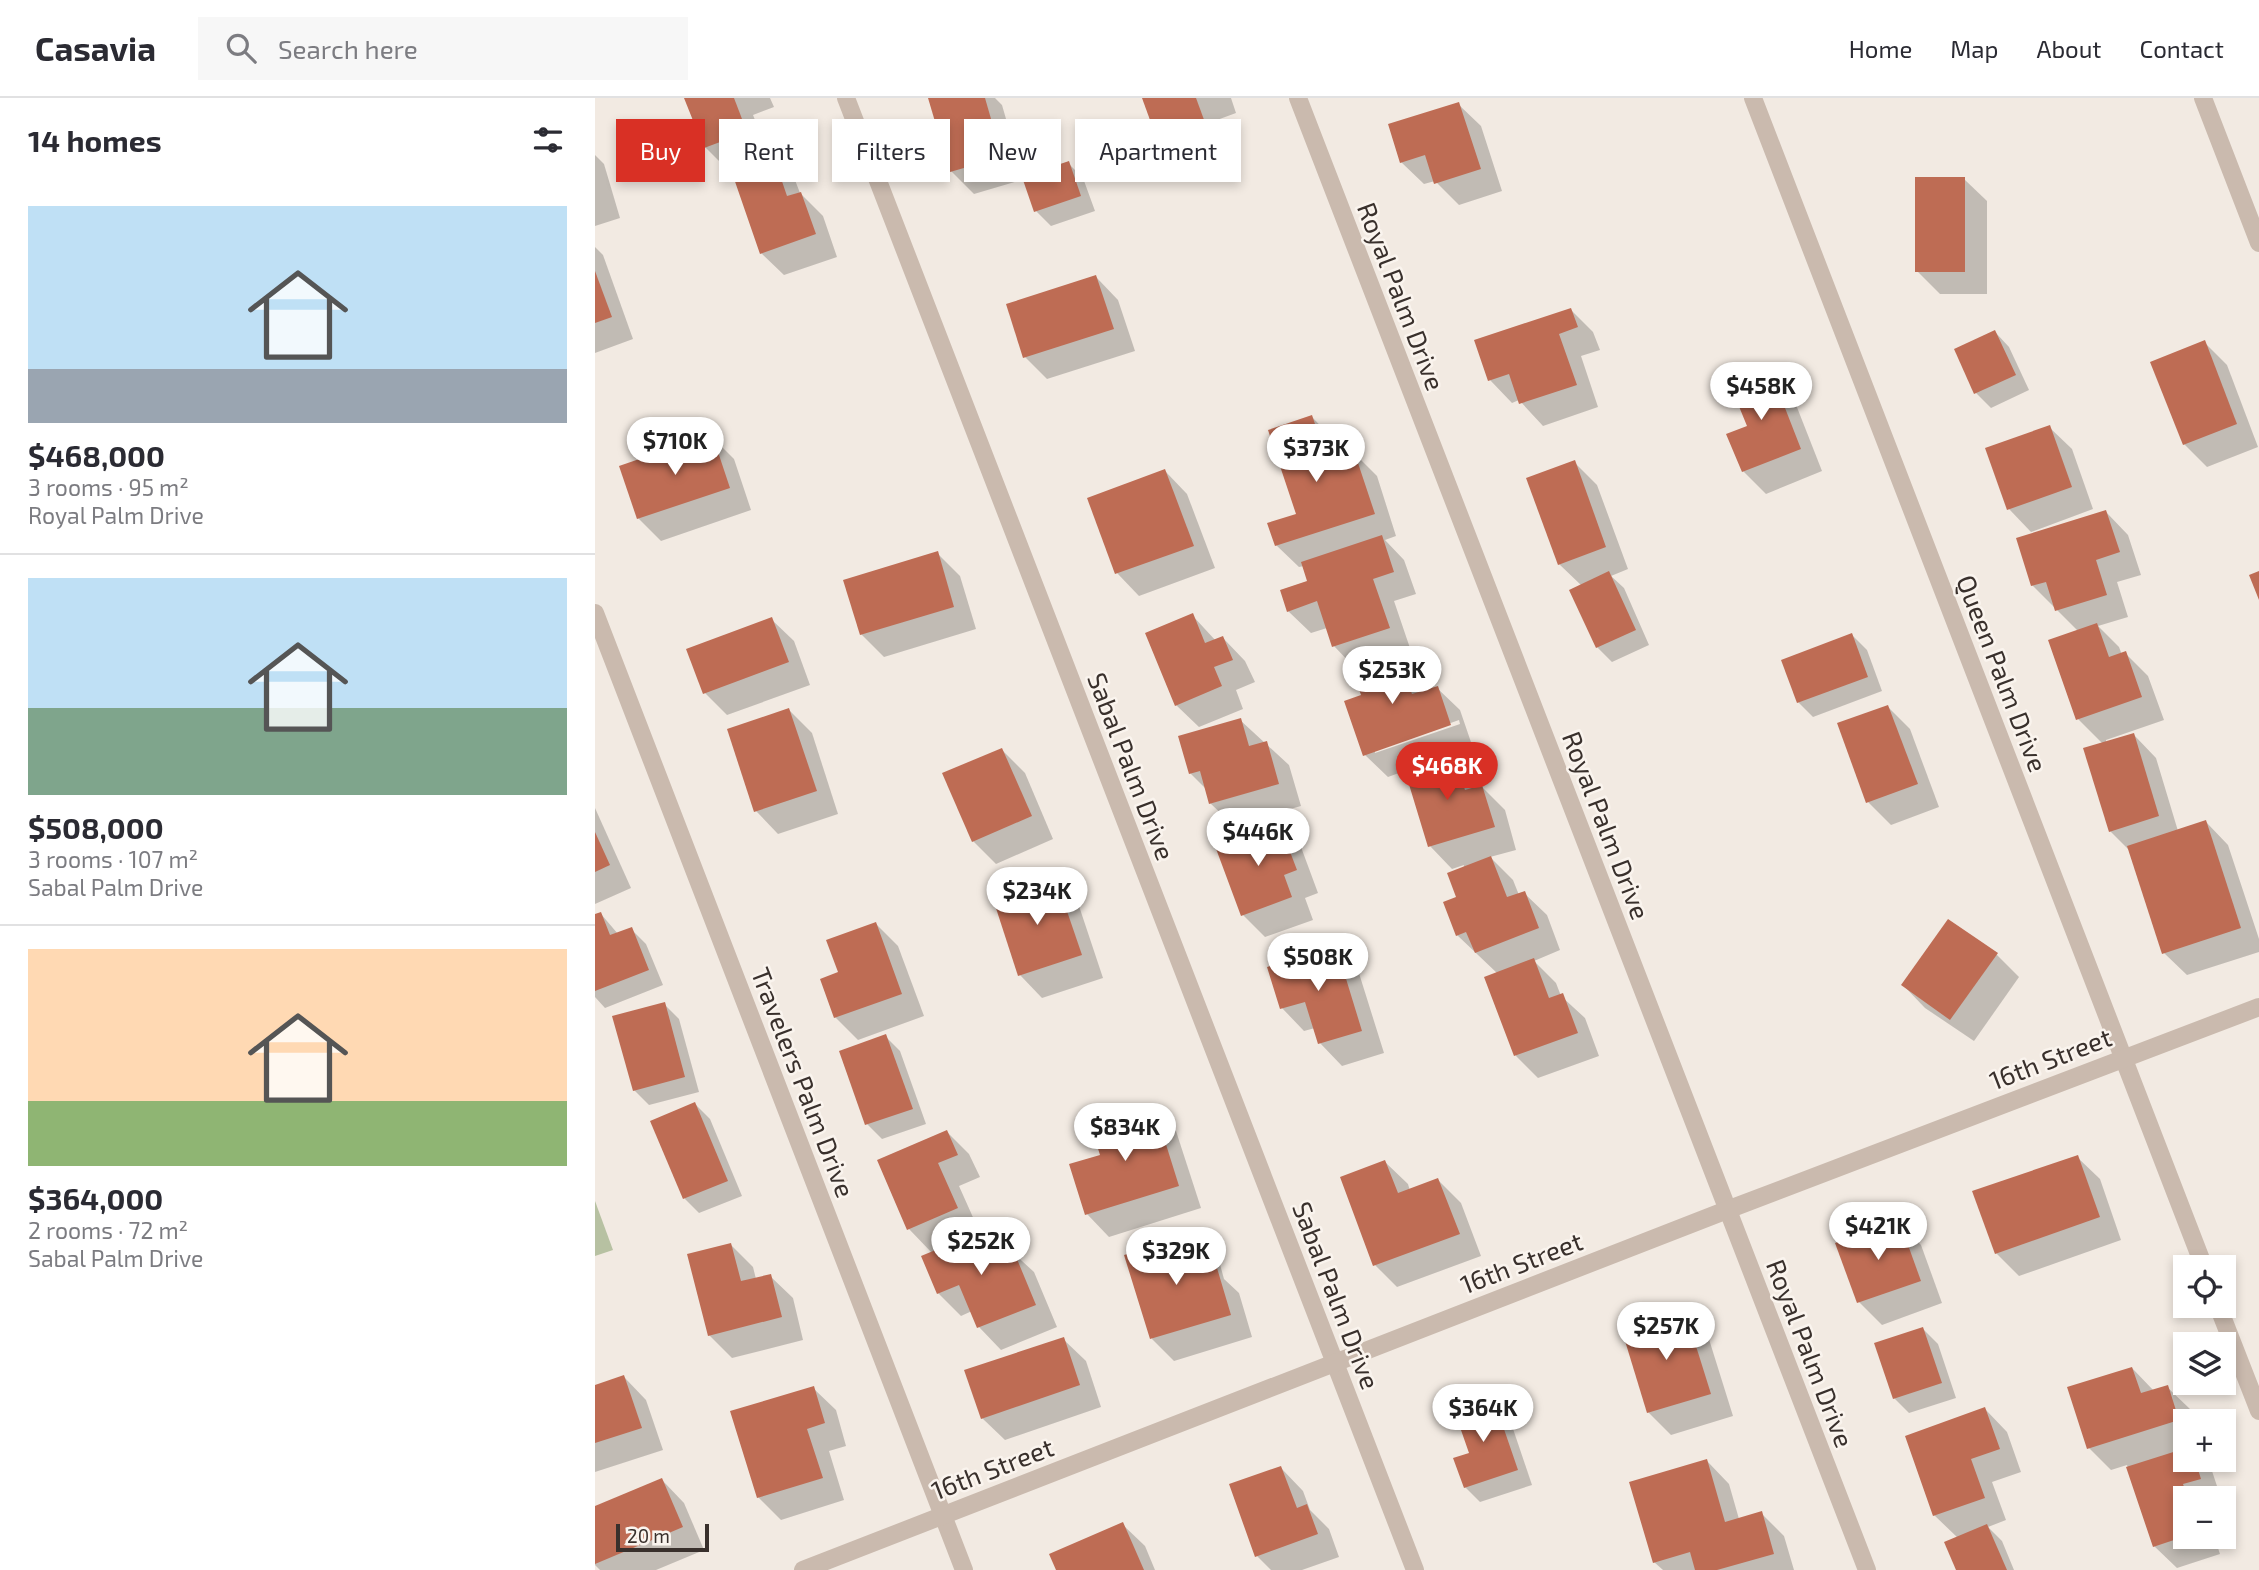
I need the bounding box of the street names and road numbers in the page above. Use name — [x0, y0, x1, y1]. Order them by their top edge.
street label: Royal Palm Drive — [1352, 198, 1452, 394]
street label: Queen Palm Drive — [1951, 570, 2055, 776]
street label: Sabal Palm Drive — [1082, 668, 1182, 864]
street label: Royal Palm Drive — [1557, 727, 1657, 923]
street label: Travelers Palm Drive — [746, 963, 862, 1201]
street label: 16th Street — [1985, 1021, 2116, 1095]
street label: Sabal Palm Drive — [1287, 1197, 1387, 1393]
street label: 16th Street — [1456, 1225, 1587, 1299]
street label: Royal Palm Drive — [1761, 1255, 1861, 1451]
street label: 16th Street — [927, 1431, 1058, 1505]

